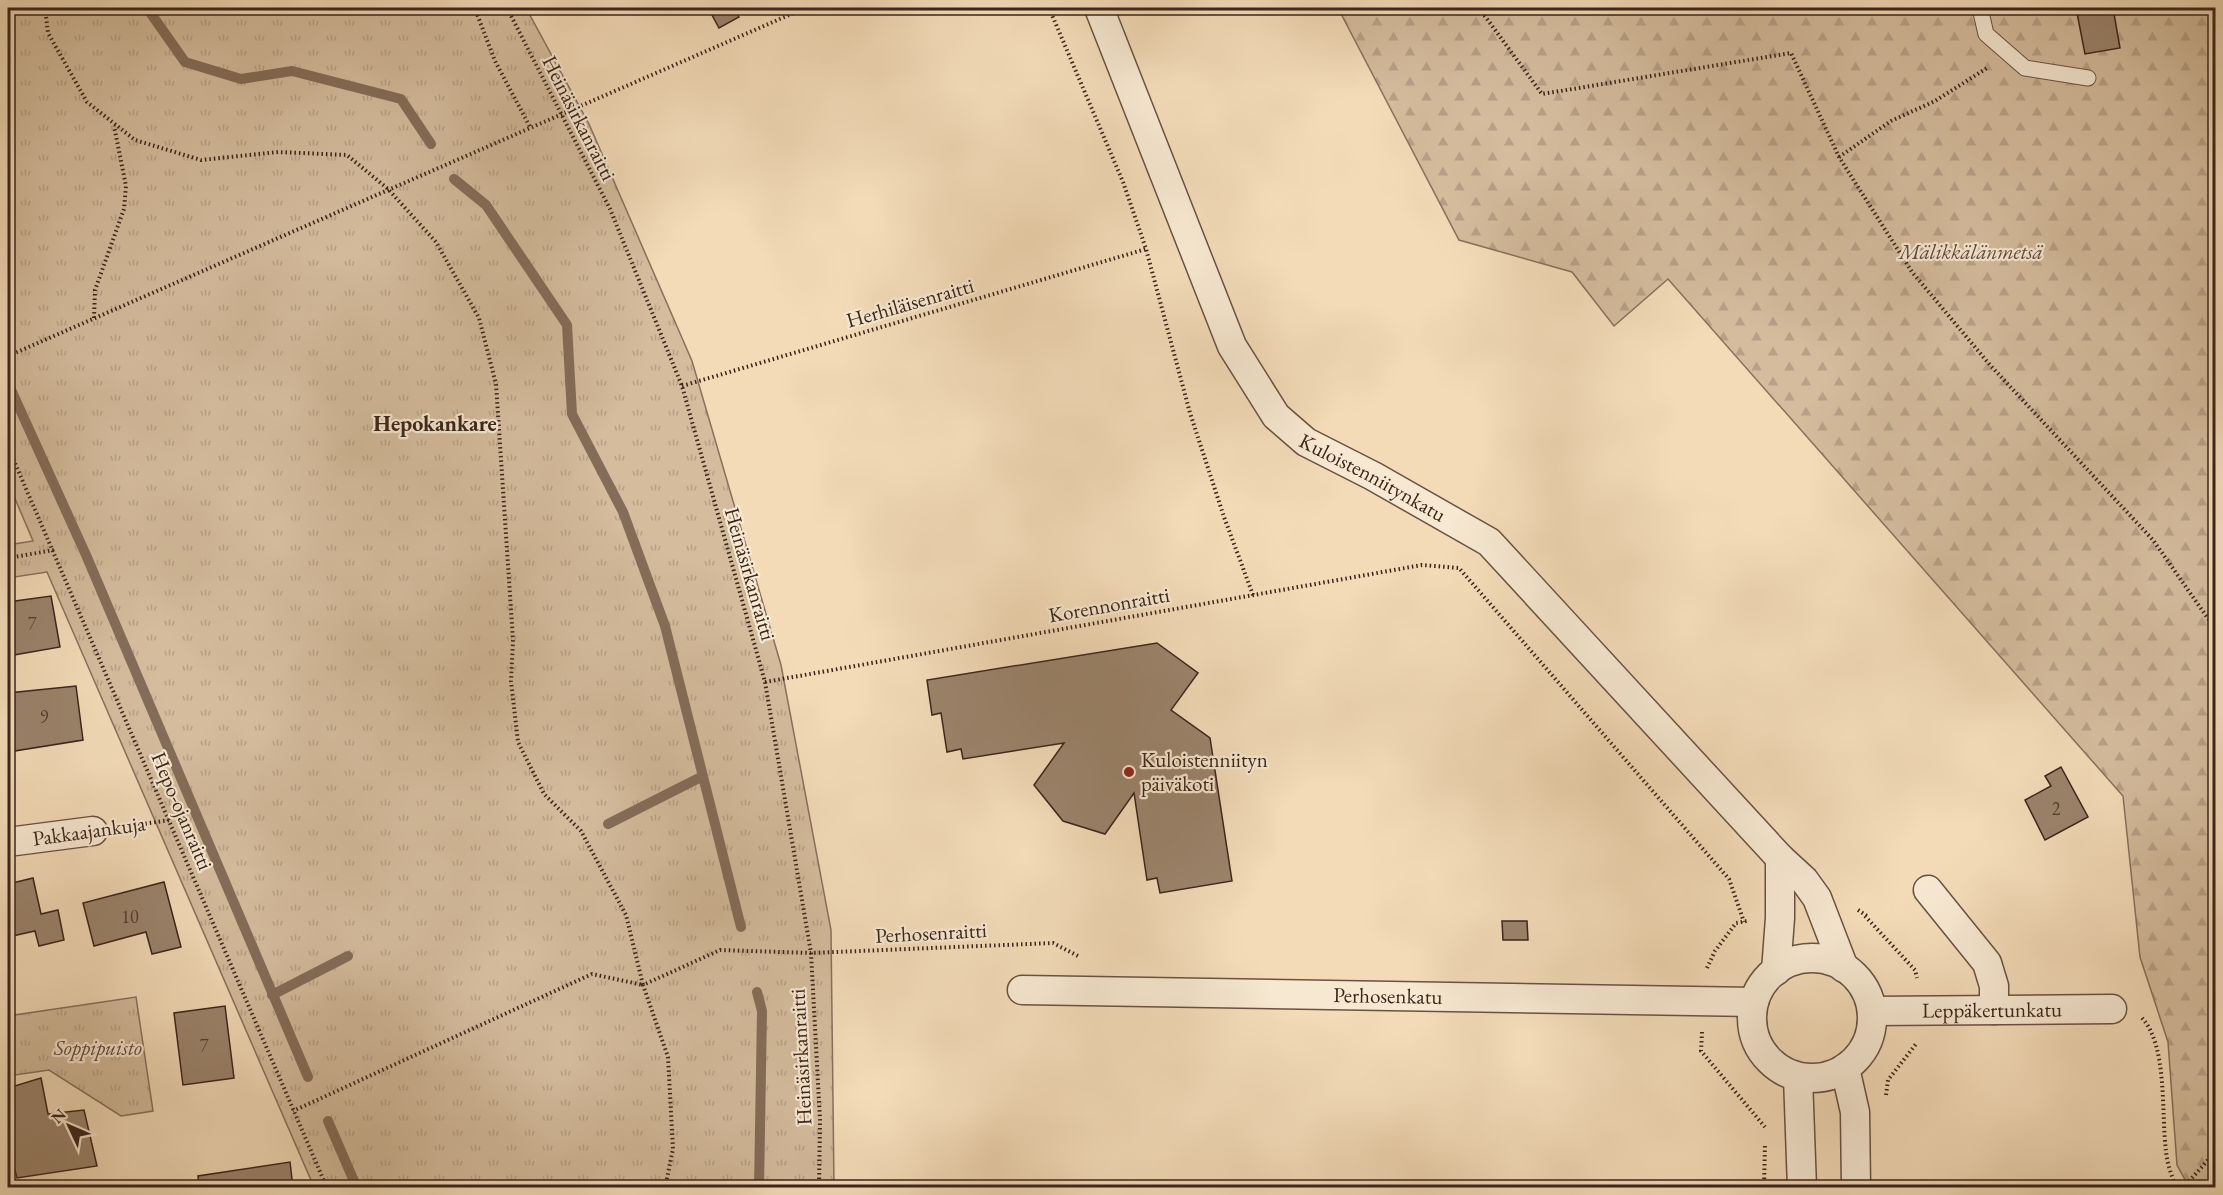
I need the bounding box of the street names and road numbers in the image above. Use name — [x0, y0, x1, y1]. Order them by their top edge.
street label: Heinäsirkanraitti — [536, 51, 623, 185]
street label: Herhiläisenraitti — [843, 271, 977, 334]
street label: Kuloistenniitynkatu — [1295, 427, 1451, 528]
street label: Heinäsirkanraitti — [719, 504, 782, 643]
street label: Korennonraitti — [1046, 581, 1172, 628]
street label: Hepo-ojanraitti — [145, 748, 219, 874]
street label: Pakkaajankuja — [31, 809, 148, 852]
street label: Perhosenraitti — [874, 916, 988, 949]
street label: Perhosenkatu — [1333, 981, 1443, 1010]
street label: Heinäsirkanraitti — [783, 988, 818, 1126]
street label: Leppäkertunkatu — [1922, 995, 2062, 1024]

